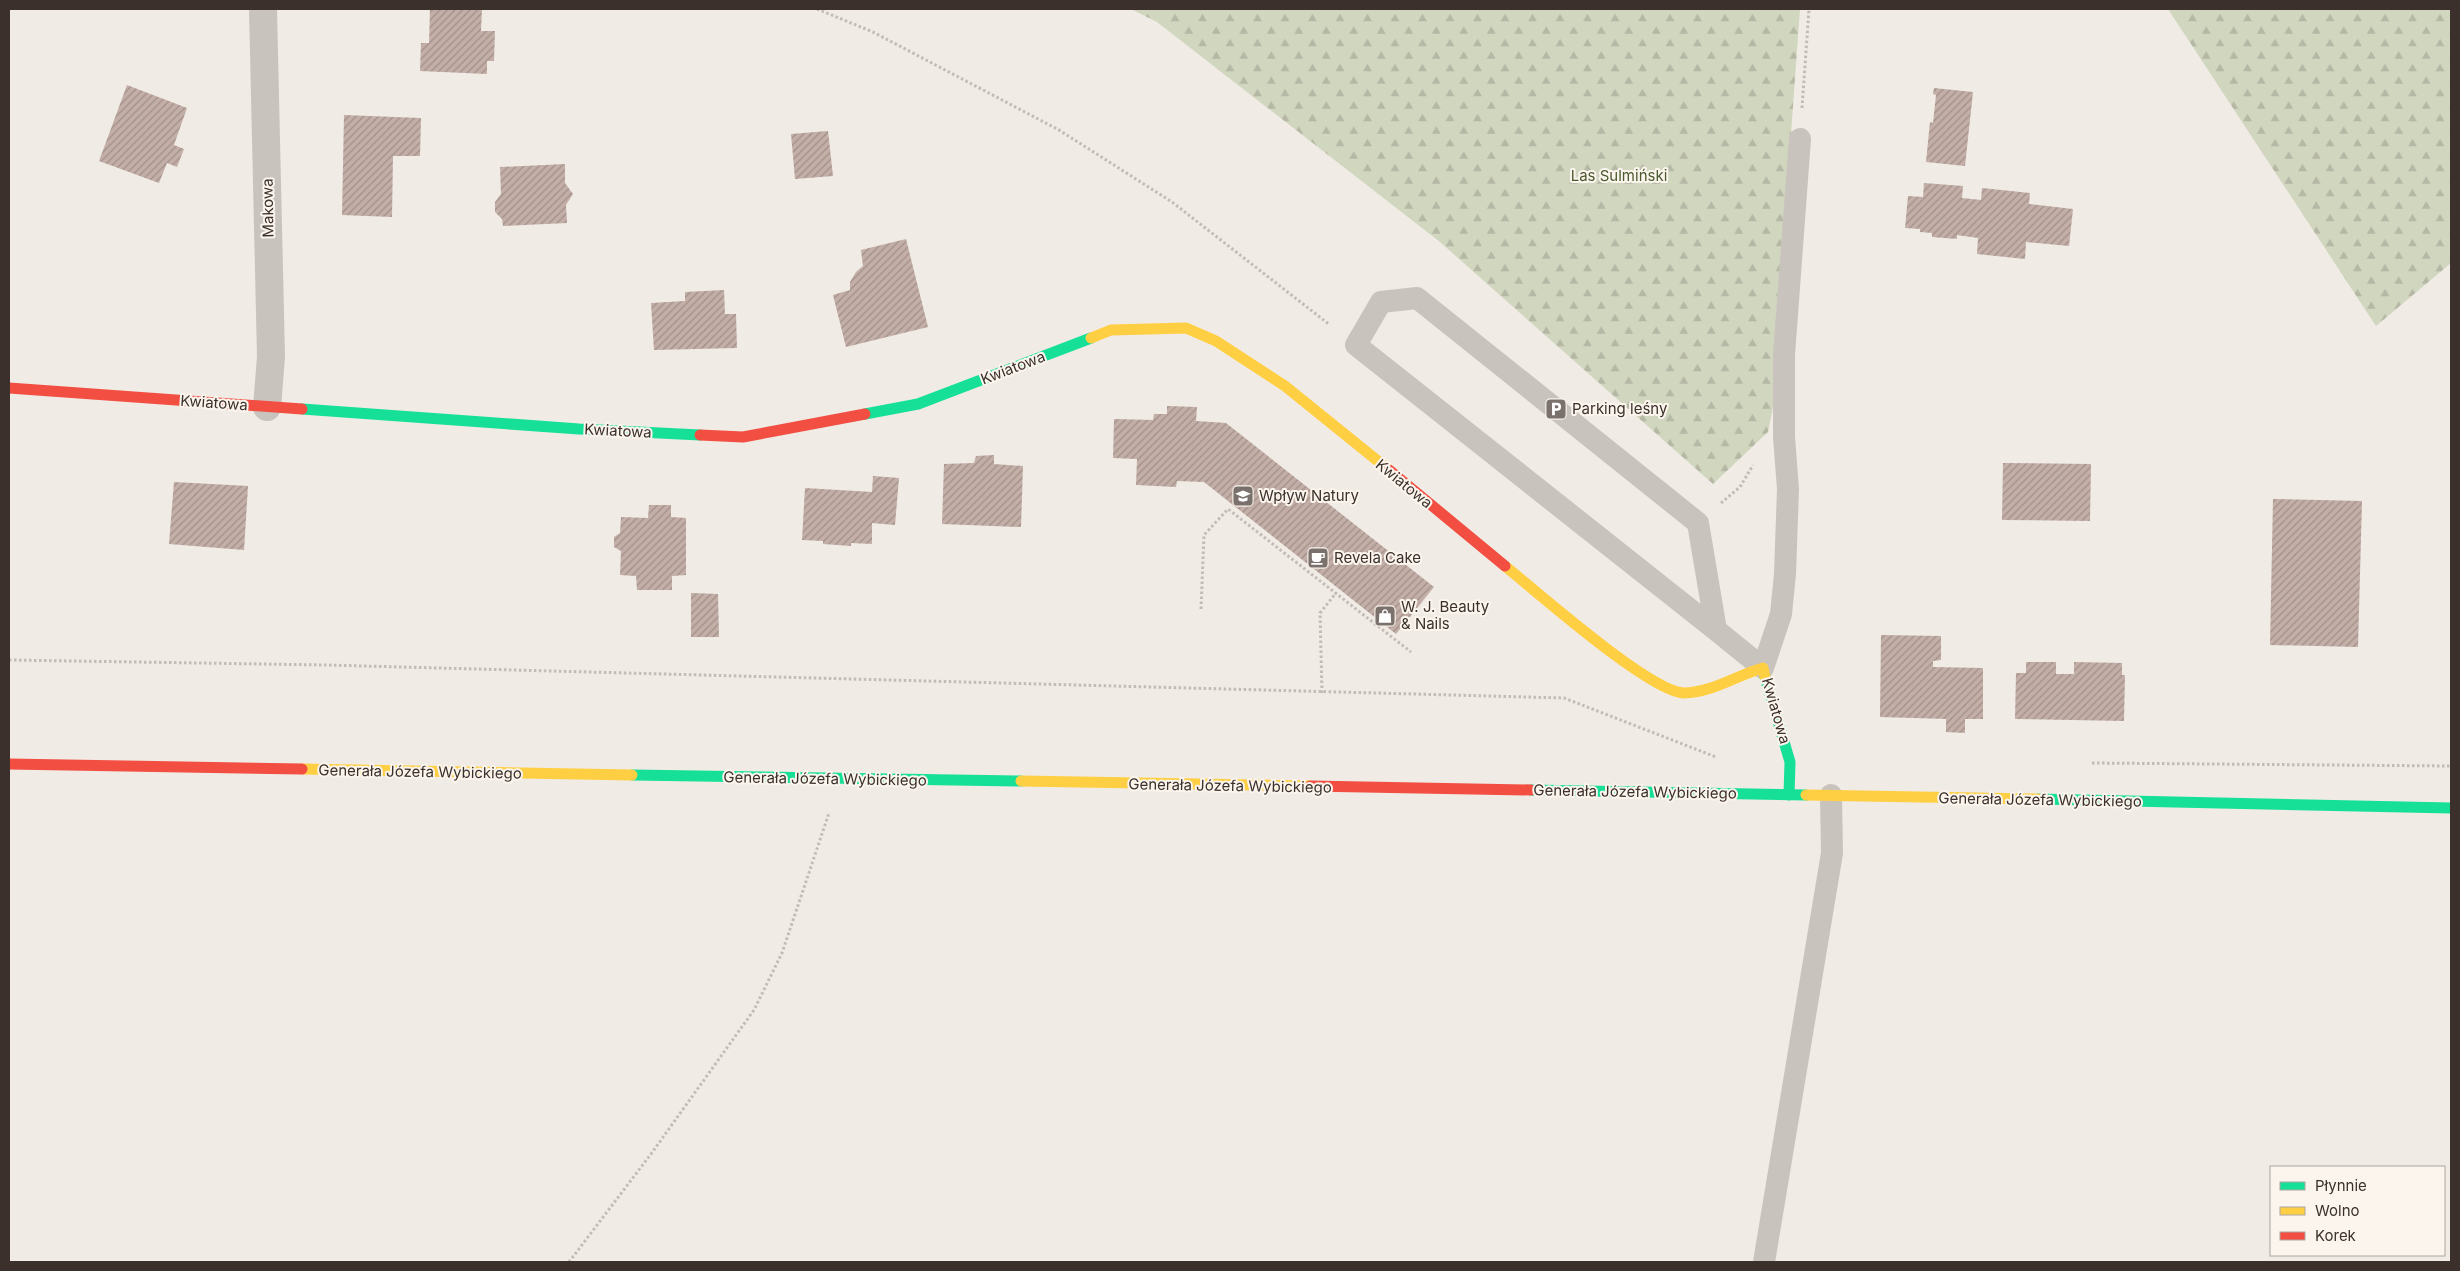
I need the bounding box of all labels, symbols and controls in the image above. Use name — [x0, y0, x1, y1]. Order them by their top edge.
park label: Las Sulmiński — [1571, 166, 1667, 185]
street label: Makowa — [257, 178, 278, 238]
street label: Kwiatowa — [978, 347, 1048, 389]
street label: Kwiatowa — [180, 391, 248, 414]
parking icon: Parking leśny — [1544, 397, 1568, 421]
place label: Parking leśny — [1572, 399, 1668, 418]
street label: Kwiatowa — [584, 419, 652, 442]
street label: Kwiatowa — [1372, 455, 1437, 512]
school or university icon: Wpływ Natury — [1231, 484, 1255, 508]
place label: Wpływ Natury — [1259, 486, 1359, 505]
cafe icon: Revela Cake — [1306, 546, 1330, 570]
place label: Revela Cake — [1334, 548, 1421, 567]
place label: W. J. Beauty & Nails — [1401, 597, 1490, 633]
shop icon: W. J. Beauty & Nails — [1373, 604, 1397, 628]
street label: Kwiatowa — [1758, 676, 1795, 746]
street label: Generała Józefa Wybickiego — [318, 760, 522, 783]
street label: Generała Józefa Wybickiego — [723, 767, 927, 790]
street label: Generała Józefa Wybickiego — [1128, 774, 1332, 797]
street label: Generała Józefa Wybickiego — [1533, 780, 1737, 803]
street label: Generała Józefa Wybickiego — [1938, 788, 2142, 811]
legend — [2270, 1166, 2445, 1256]
text: Płynnie — [2315, 1176, 2367, 1195]
text: Wolno — [2315, 1201, 2360, 1220]
text: Korek — [2315, 1226, 2357, 1245]

